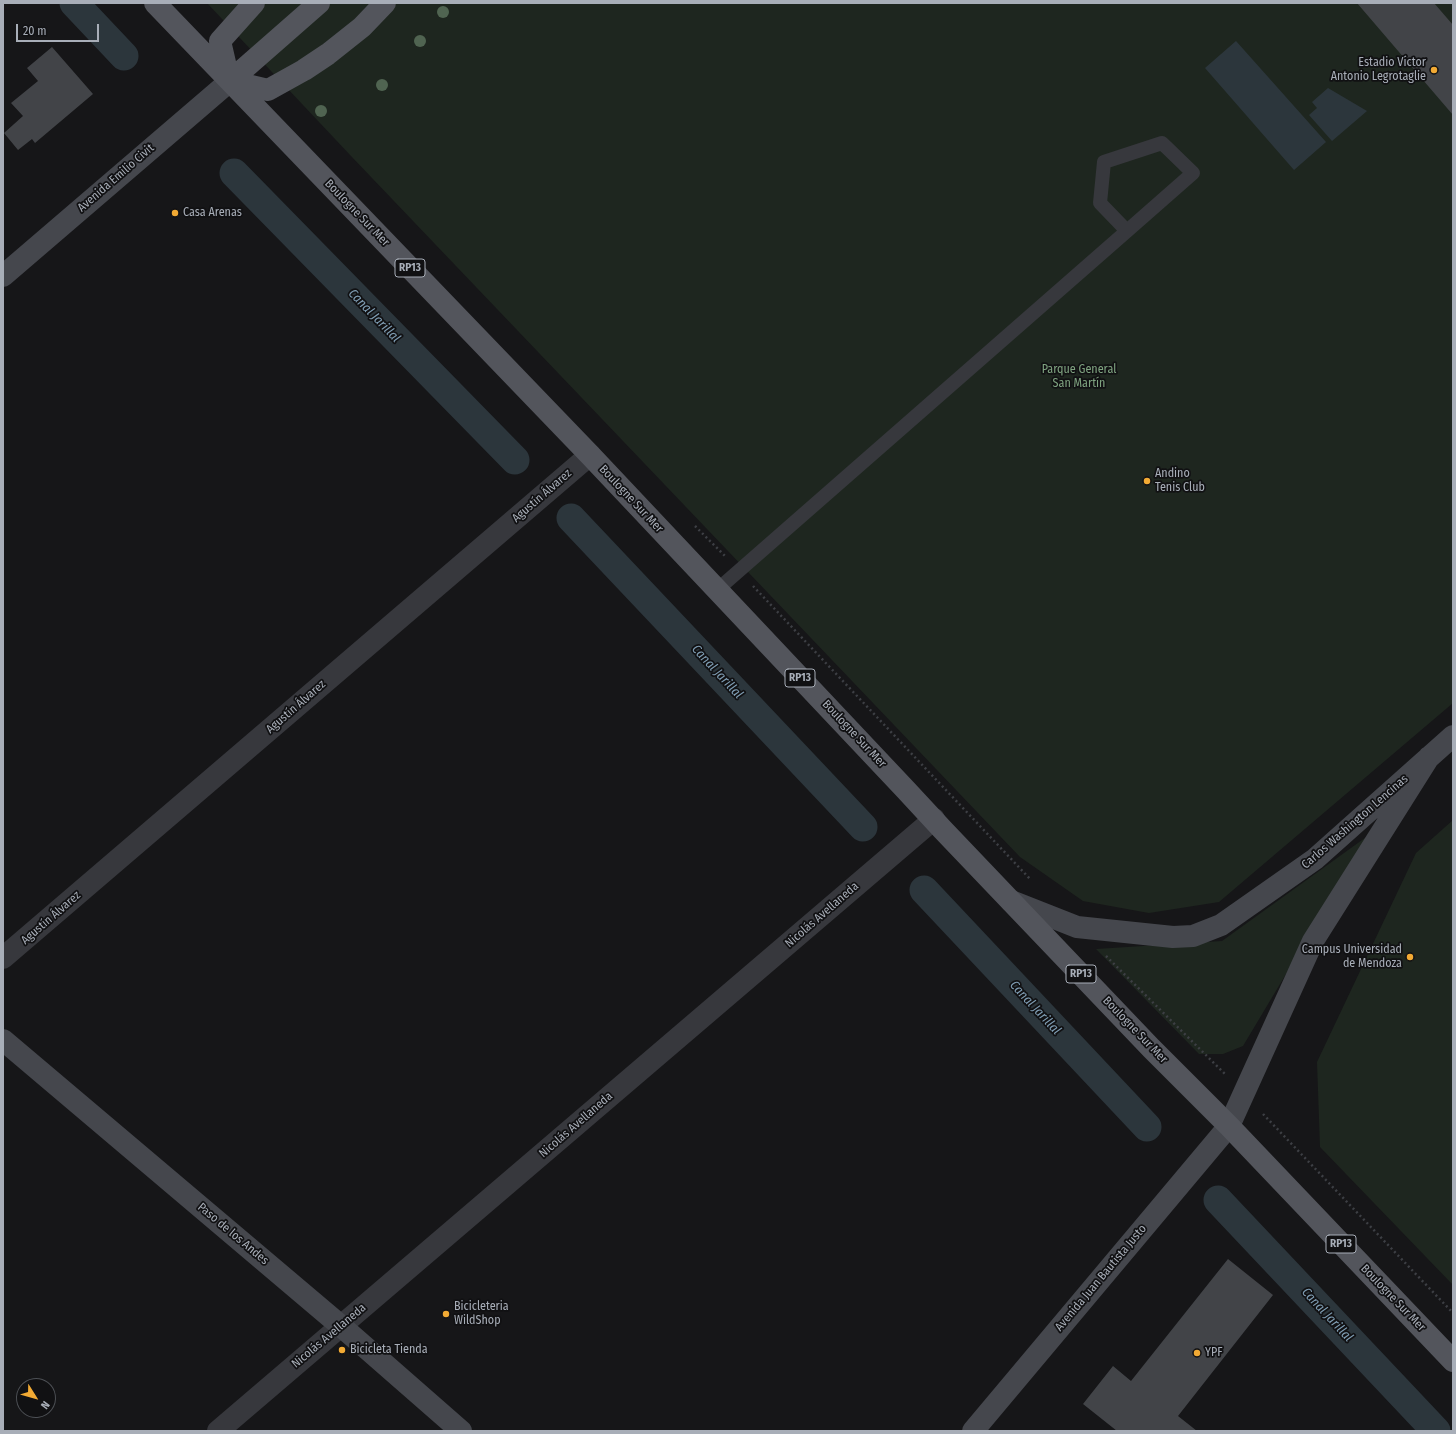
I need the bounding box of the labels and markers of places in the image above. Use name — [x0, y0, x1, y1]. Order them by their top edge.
place label: Estadio Víctor Antonio Legrotaglie — [1331, 56, 1426, 84]
marker: Estadio Víctor Antonio Legrotaglie — [1429, 65, 1439, 75]
place label: Casa Arenas — [183, 206, 242, 220]
marker: Casa Arenas — [170, 208, 180, 218]
place label: Andino Tenis Club — [1155, 467, 1205, 495]
marker: Andino Tenis Club — [1142, 476, 1152, 486]
place label: Campus Universidad de Mendoza — [1302, 943, 1402, 971]
marker: Campus Universidad de Mendoza — [1405, 952, 1415, 962]
place label: Bicicleteria WildShop — [454, 1300, 509, 1328]
marker: Bicicleteria WildShop — [441, 1309, 451, 1319]
place label: Bicicleta Tienda — [350, 1343, 428, 1357]
marker: Bicicleta Tienda — [337, 1345, 347, 1355]
place label: YPF — [1205, 1346, 1223, 1360]
marker: YPF — [1192, 1348, 1202, 1358]

